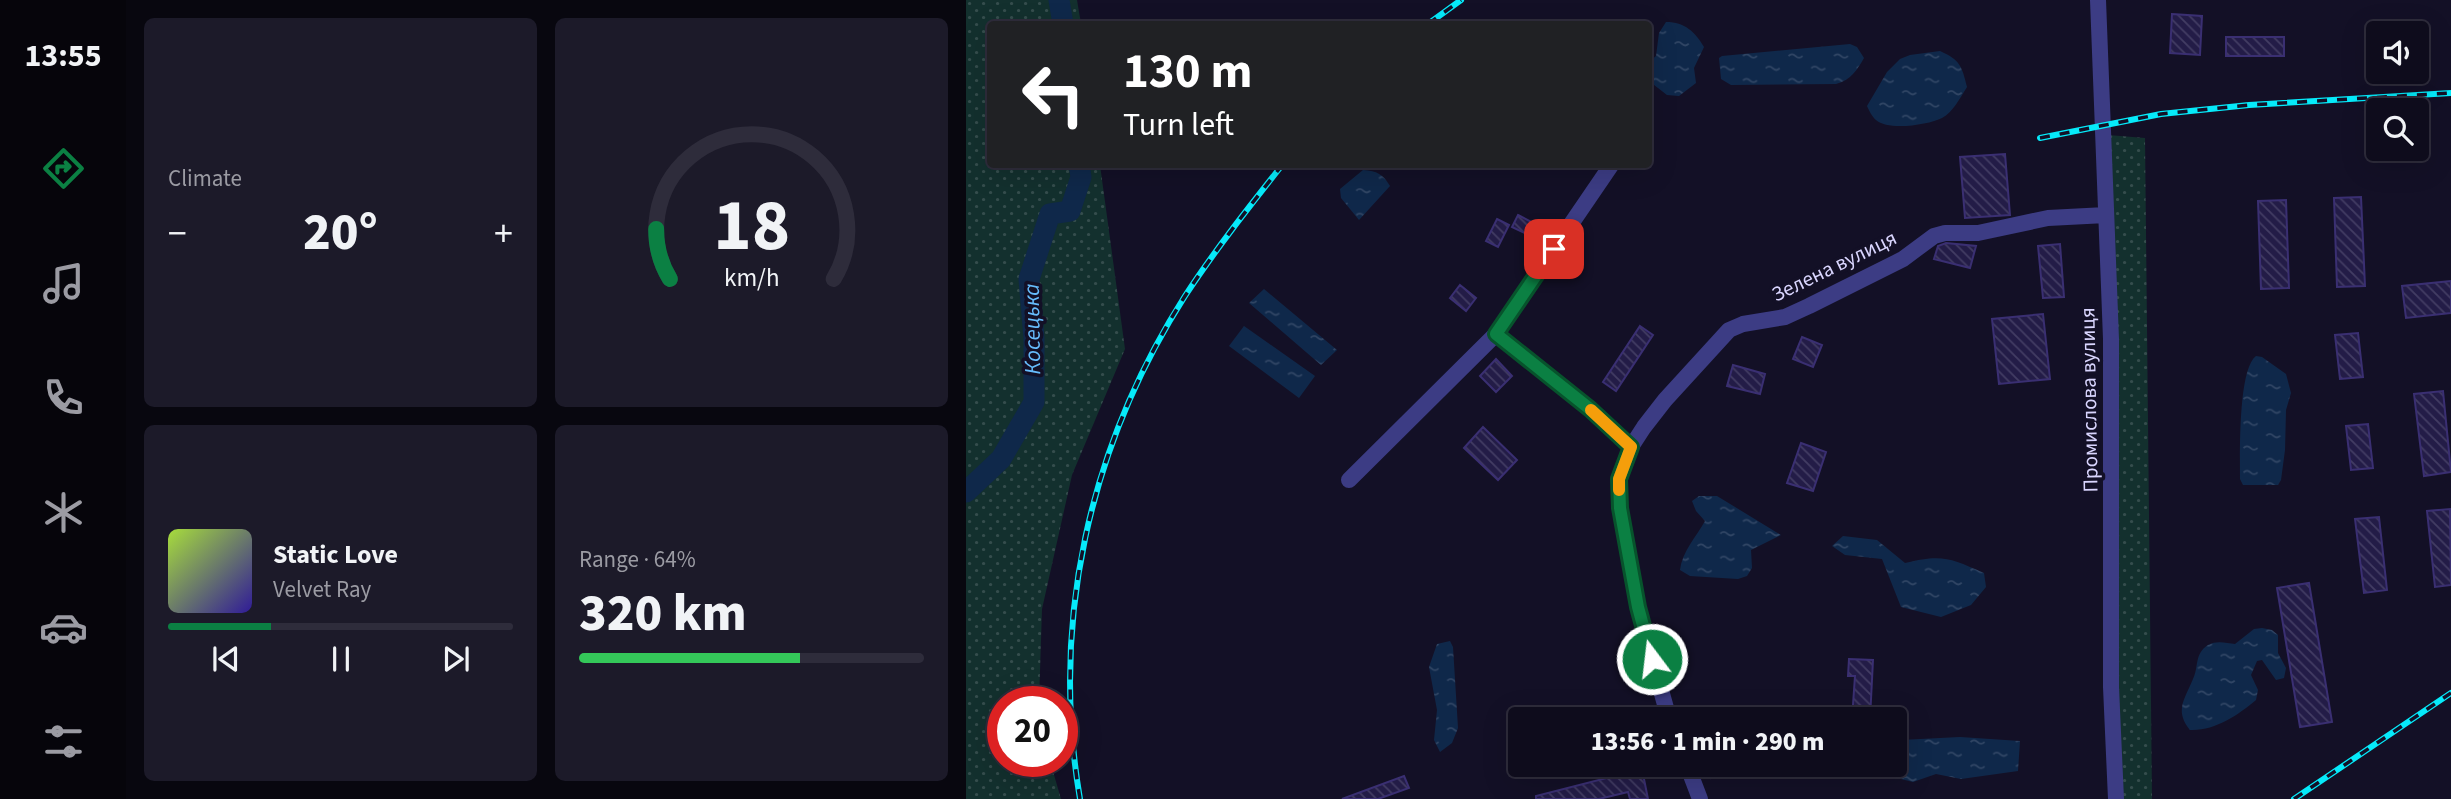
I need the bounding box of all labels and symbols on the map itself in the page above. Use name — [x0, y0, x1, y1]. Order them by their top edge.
pin — [1524, 219, 1584, 279]
street label: Зелена вулиця — [1766, 223, 1902, 309]
water label: Косецька — [1015, 283, 1049, 375]
street label: Промислова вулиця — [2072, 307, 2106, 493]
position arrow — [1615, 622, 1689, 696]
speed limit sign: 20 — [987, 686, 1078, 777]

